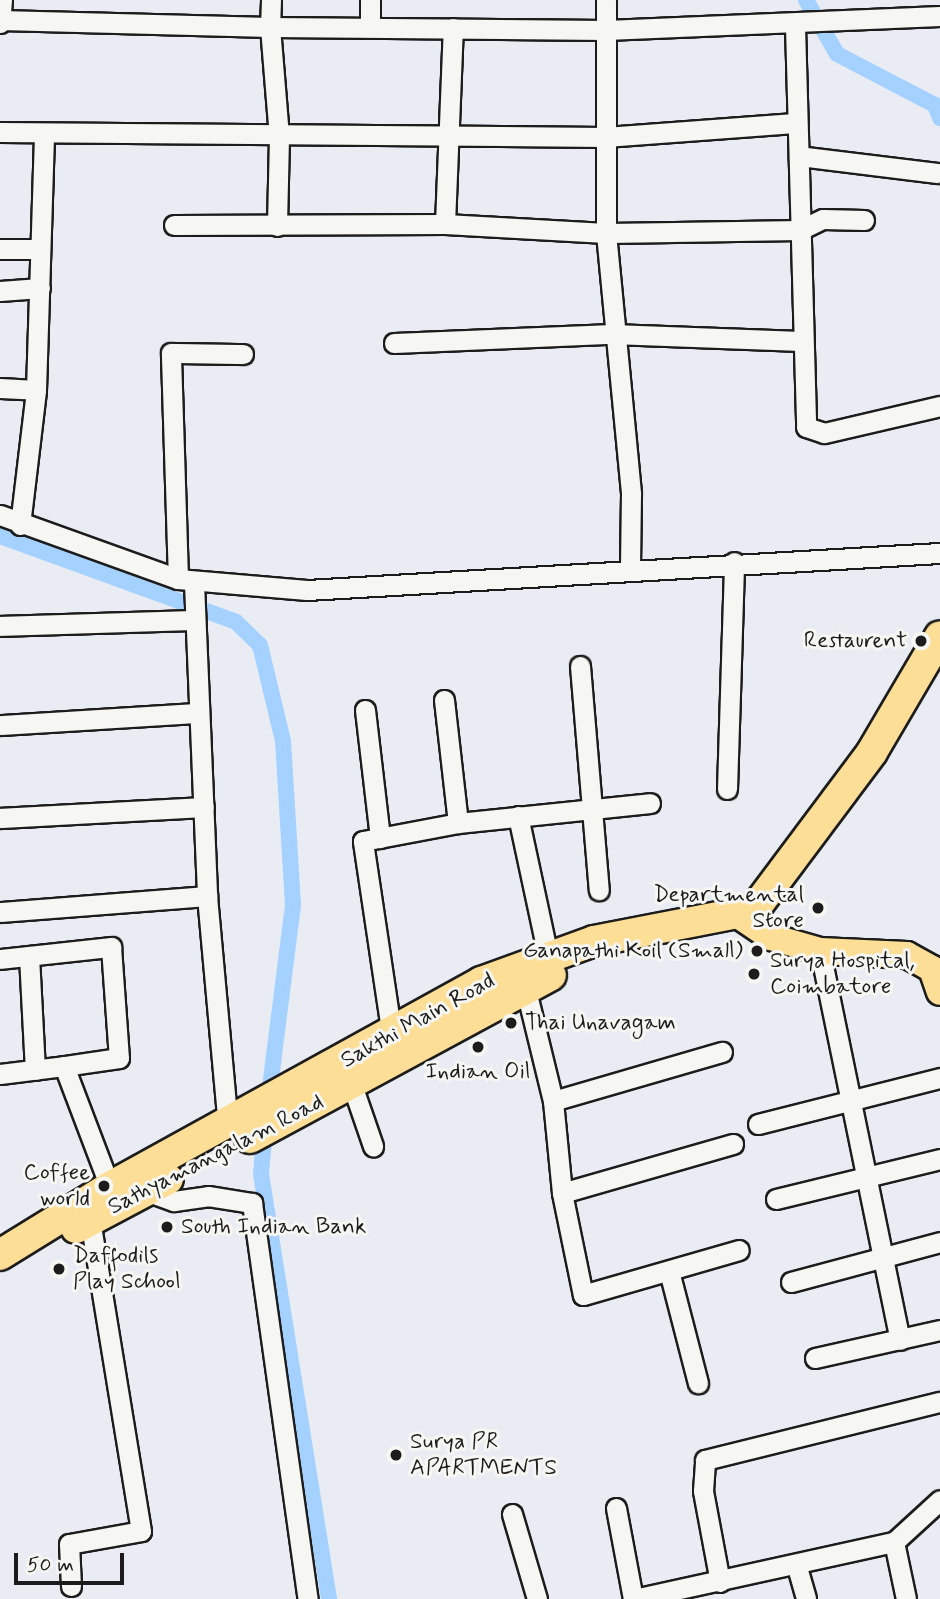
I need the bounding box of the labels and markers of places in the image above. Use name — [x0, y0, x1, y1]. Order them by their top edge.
place label: Restaurent — [804, 627, 907, 655]
marker: Restaurent — [913, 633, 929, 649]
place label: Departmental Store — [653, 881, 804, 935]
marker: Departmental Store — [810, 900, 826, 916]
place label: Ganapathi Koil (Small) — [523, 937, 743, 965]
marker: Ganapathi Koil (Small) — [749, 943, 765, 959]
place label: Surya Hospital, Coimbatore — [770, 947, 918, 1001]
marker: Surya Hospital, Coimbatore — [744, 964, 764, 984]
place label: Thai Unavagam — [525, 1009, 677, 1037]
marker: Thai Unavagam — [503, 1015, 519, 1031]
marker: Indian Oil — [470, 1039, 486, 1055]
place label: Indian Oil — [425, 1058, 531, 1086]
place label: Coffee world — [24, 1159, 90, 1213]
marker: Coffee world — [96, 1178, 112, 1194]
place label: South Indian Bank — [181, 1213, 366, 1241]
marker: South Indian Bank — [159, 1219, 175, 1235]
place label: Daffodils Play School — [73, 1242, 181, 1296]
marker: Daffodils Play School — [51, 1261, 67, 1277]
place label: Surya PR APARTMENTS — [410, 1428, 557, 1482]
marker: Surya PR APARTMENTS — [388, 1447, 404, 1463]

